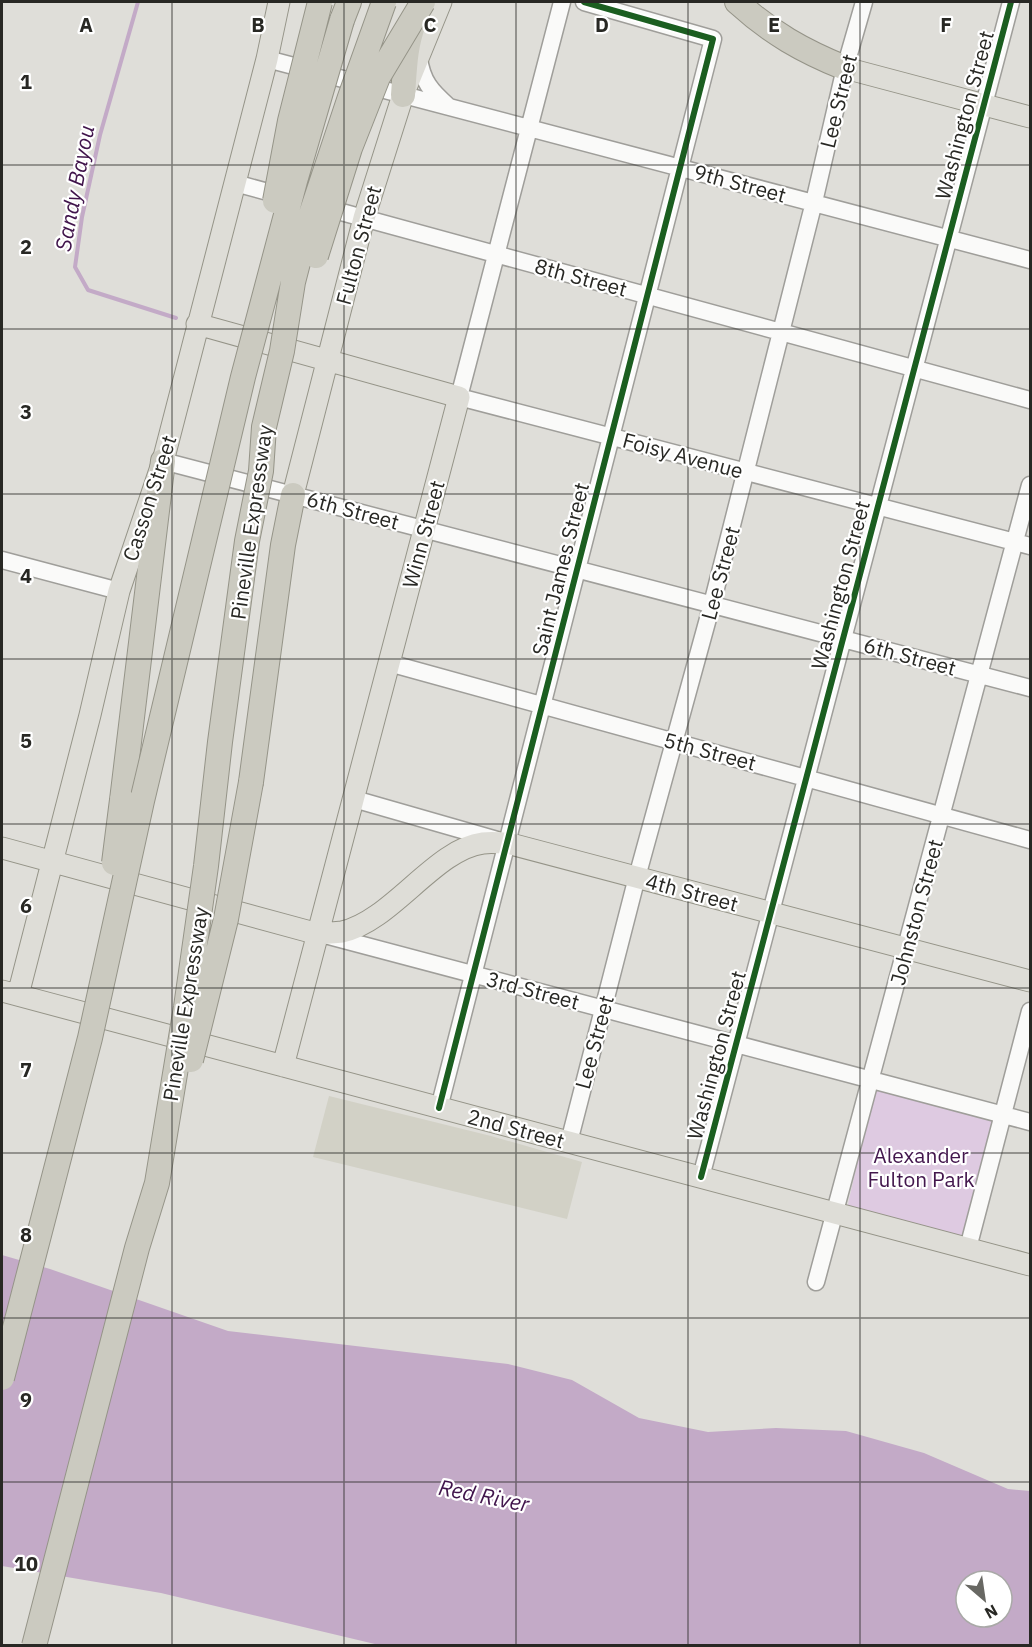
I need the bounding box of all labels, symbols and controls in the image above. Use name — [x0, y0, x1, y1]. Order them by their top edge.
text: A — [79, 11, 93, 38]
text: B — [251, 11, 265, 38]
text: C — [423, 11, 437, 38]
text: D — [595, 11, 609, 38]
text: E — [768, 11, 780, 38]
text: F — [940, 11, 952, 38]
street label: Washington Street — [928, 27, 1000, 203]
street label: Lee Street — [813, 51, 863, 151]
text: 1 — [20, 68, 32, 95]
water label: Sandy Bayou — [48, 122, 100, 254]
street label: 9th Street — [691, 157, 789, 209]
street label: Fulton Street — [329, 182, 387, 308]
text: 2 — [20, 233, 32, 260]
street label: 8th Street — [532, 251, 630, 303]
text: 3 — [20, 398, 32, 425]
street label: Pineville Expressway — [223, 422, 279, 621]
street label: Foisy Avenue — [620, 425, 746, 485]
street label: Casson Street — [115, 431, 183, 565]
street label: Winn Street — [395, 477, 451, 591]
street label: Saint James Street — [525, 479, 595, 659]
street label: 6th Street — [304, 484, 402, 536]
street label: Washington Street — [804, 497, 876, 673]
street label: Lee Street — [694, 523, 746, 623]
text: 4 — [20, 562, 32, 589]
street label: 6th Street — [861, 630, 959, 682]
street label: 5th Street — [661, 725, 759, 777]
text: 5 — [20, 727, 32, 754]
street label: Johnston Street — [883, 836, 949, 988]
street label: 4th Street — [643, 866, 741, 918]
text: 6 — [20, 892, 32, 919]
street label: Pineville Expressway — [156, 904, 214, 1103]
street label: 3rd Street — [484, 964, 582, 1016]
street label: Washington Street — [680, 967, 752, 1143]
street label: Lee Street — [568, 992, 620, 1092]
text: 7 — [20, 1056, 32, 1083]
street label: 2nd Street — [464, 1102, 568, 1154]
park label: Alexander Fulton Park — [867, 1141, 975, 1193]
text: 8 — [20, 1221, 32, 1248]
text: 9 — [20, 1386, 32, 1413]
water label: Red River — [436, 1472, 533, 1518]
text: 10 — [14, 1550, 38, 1577]
north arrow — [954, 1569, 1014, 1629]
text: N — [981, 1601, 1001, 1624]

